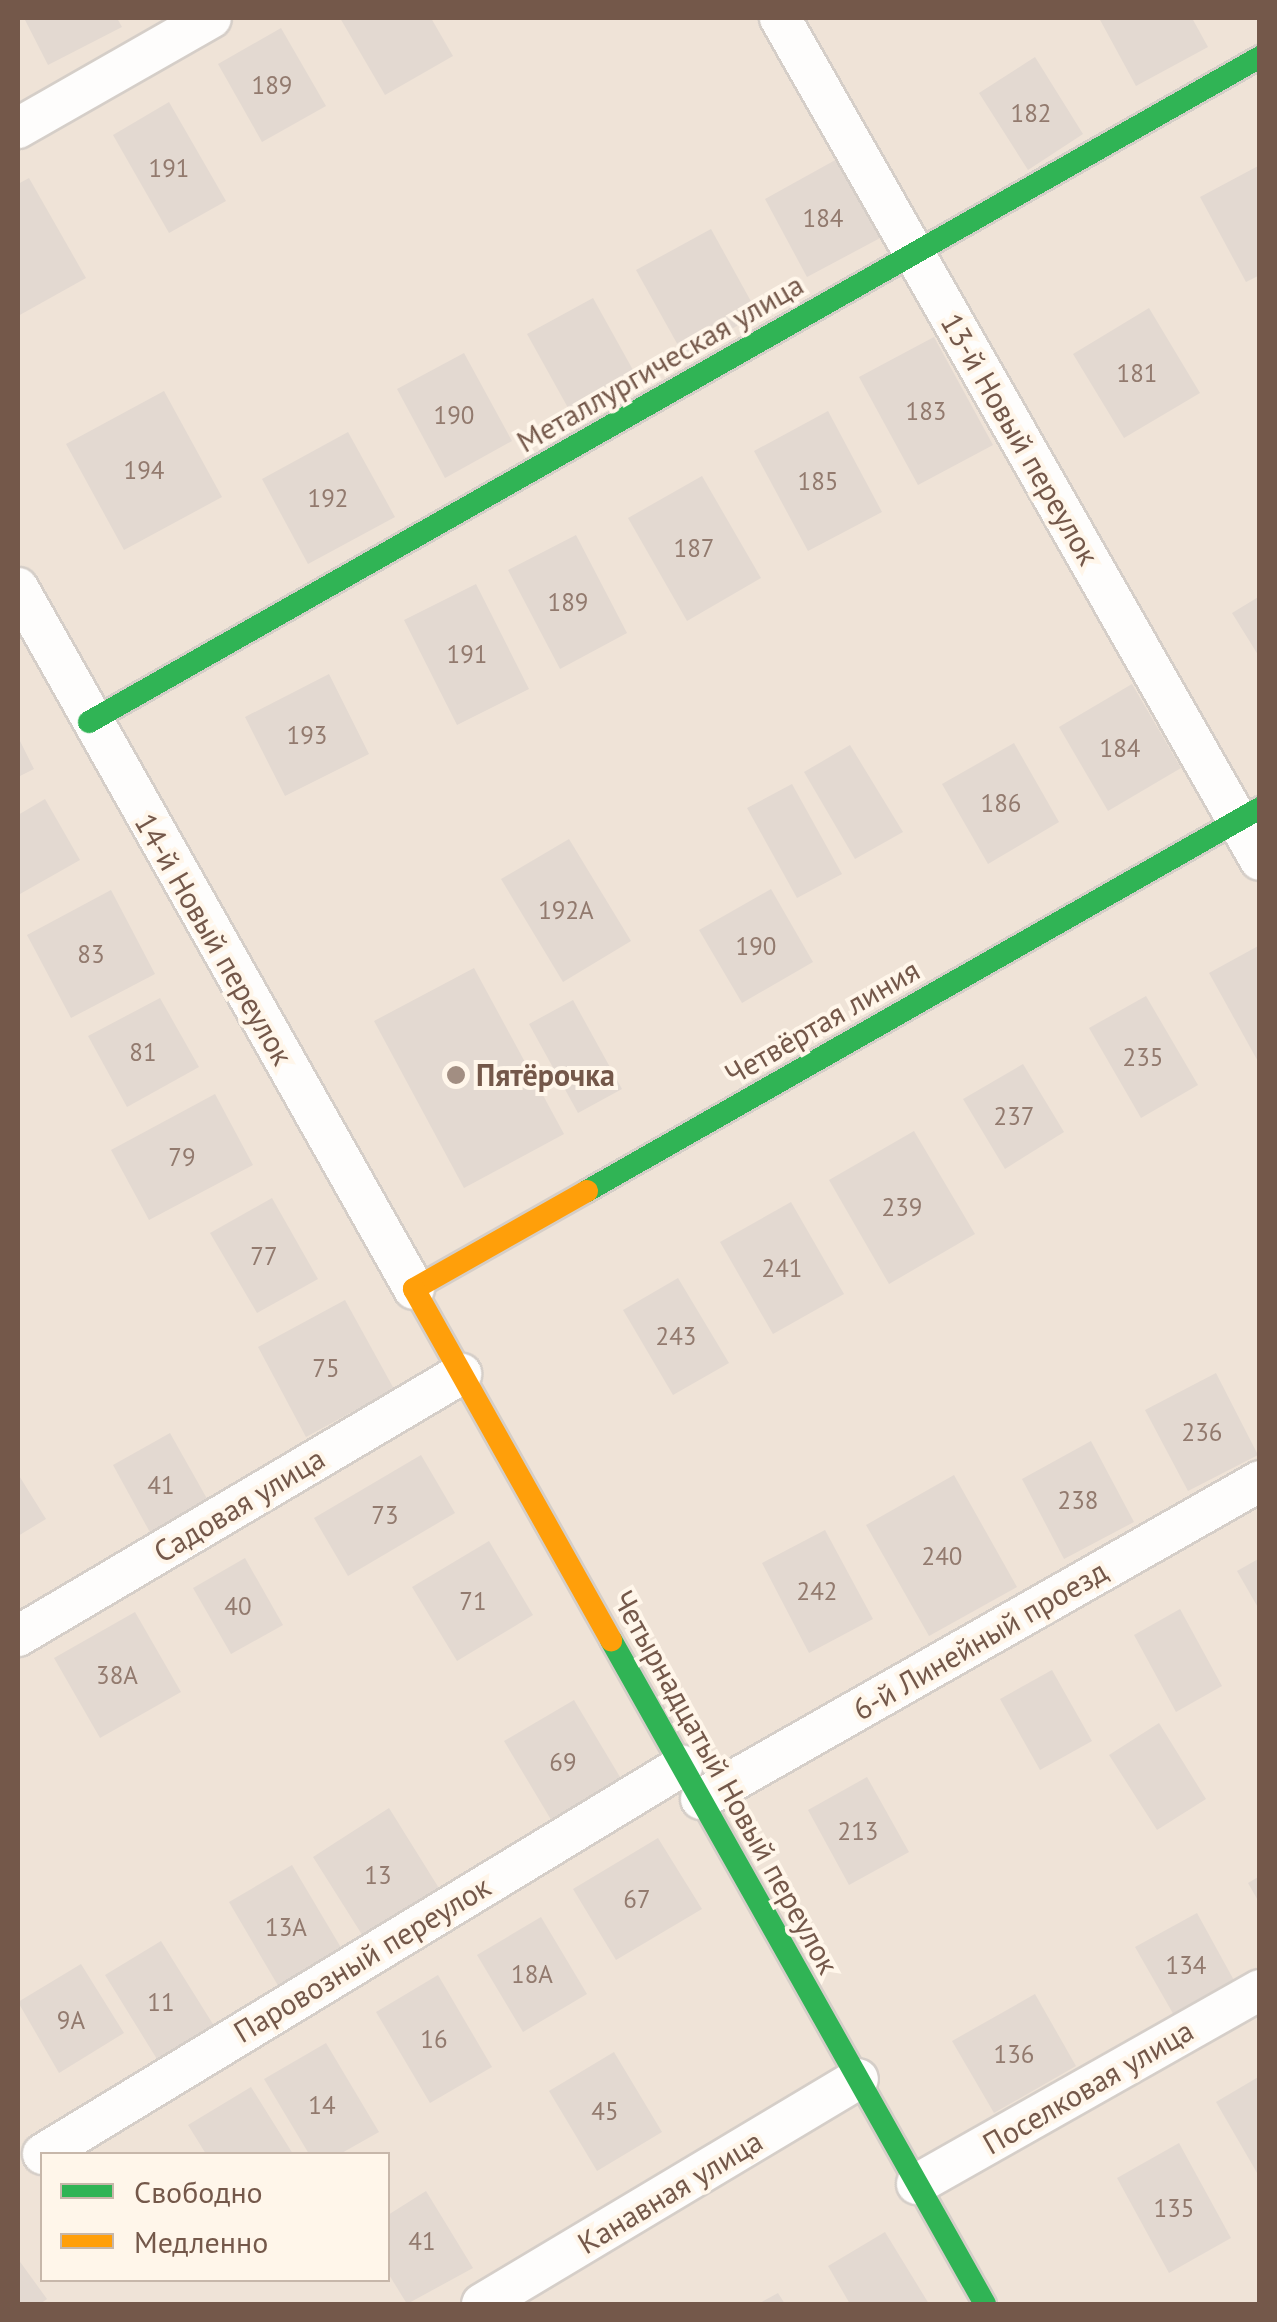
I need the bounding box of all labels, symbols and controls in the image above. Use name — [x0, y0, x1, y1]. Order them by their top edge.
house number: 189 — [252, 70, 292, 100]
house number: 182 — [1011, 98, 1051, 128]
house number: 191 — [149, 153, 189, 183]
house number: 184 — [803, 203, 843, 233]
street label: Металлургическая улица — [510, 266, 810, 460]
street label: 13-й Новый переулок — [933, 307, 1107, 571]
house number: 181 — [1117, 358, 1157, 388]
house number: 183 — [906, 396, 946, 426]
house number: 190 — [434, 400, 474, 430]
house number: 194 — [124, 455, 164, 485]
house number: 185 — [798, 466, 838, 496]
house number: 192 — [308, 483, 348, 513]
house number: 187 — [674, 533, 714, 563]
house number: 189 — [548, 587, 588, 617]
house number: 191 — [447, 639, 487, 669]
house number: 193 — [287, 720, 327, 750]
house number: 184 — [1100, 733, 1140, 763]
house number: 186 — [981, 788, 1021, 818]
street label: 14-й Новый переулок — [127, 807, 301, 1071]
house number: 192А — [538, 895, 594, 925]
house number: 190 — [736, 931, 776, 961]
house number: 83 — [77, 939, 105, 969]
street label: Четвёртая линия — [718, 952, 926, 1092]
house number: 81 — [129, 1037, 157, 1067]
house number: 235 — [1123, 1042, 1163, 1072]
place label: Пятёрочка — [476, 1057, 615, 1093]
marker: Пятёрочка — [445, 1064, 467, 1086]
house number: 237 — [994, 1101, 1034, 1131]
house number: 79 — [168, 1142, 196, 1172]
house number: 239 — [882, 1192, 922, 1222]
house number: 77 — [250, 1241, 278, 1271]
house number: 241 — [762, 1253, 802, 1283]
house number: 243 — [656, 1321, 696, 1351]
house number: 75 — [312, 1353, 340, 1383]
house number: 236 — [1182, 1417, 1222, 1447]
street label: Садовая улица — [147, 1440, 331, 1570]
house number: 41 — [147, 1470, 175, 1500]
house number: 238 — [1058, 1485, 1098, 1515]
house number: 73 — [371, 1500, 399, 1530]
house number: 240 — [922, 1541, 962, 1571]
street label: 6-й Линейный проезд — [846, 1552, 1114, 1728]
house number: 242 — [797, 1576, 837, 1606]
street label: Четырнадцатый Новый переулок — [605, 1584, 847, 1980]
house number: 71 — [459, 1586, 487, 1616]
house number: 40 — [224, 1591, 252, 1621]
house number: 38А — [96, 1660, 138, 1690]
house number: 69 — [549, 1747, 577, 1777]
house number: 213 — [838, 1816, 878, 1846]
house number: 13 — [364, 1860, 392, 1890]
street label: Паровозный переулок — [227, 1868, 497, 2050]
house number: 67 — [623, 1884, 651, 1914]
house number: 13А — [265, 1912, 307, 1942]
house number: 134 — [1166, 1950, 1206, 1980]
house number: 18А — [511, 1959, 553, 1989]
house number: 11 — [147, 1987, 175, 2017]
house number: 9А — [57, 2005, 85, 2035]
street label: Поселковая улица — [976, 2012, 1200, 2162]
house number: 16 — [420, 2024, 448, 2054]
house number: 136 — [994, 2039, 1034, 2069]
house number: 14 — [308, 2090, 336, 2120]
house number: 45 — [591, 2096, 619, 2126]
street label: Канавная улица — [571, 2123, 769, 2261]
legend — [40, 2152, 390, 2282]
text: Свободно — [134, 2172, 263, 2211]
house number: 135 — [1154, 2193, 1194, 2223]
text: Медленно — [134, 2222, 268, 2261]
house number: 41 — [408, 2226, 436, 2256]

